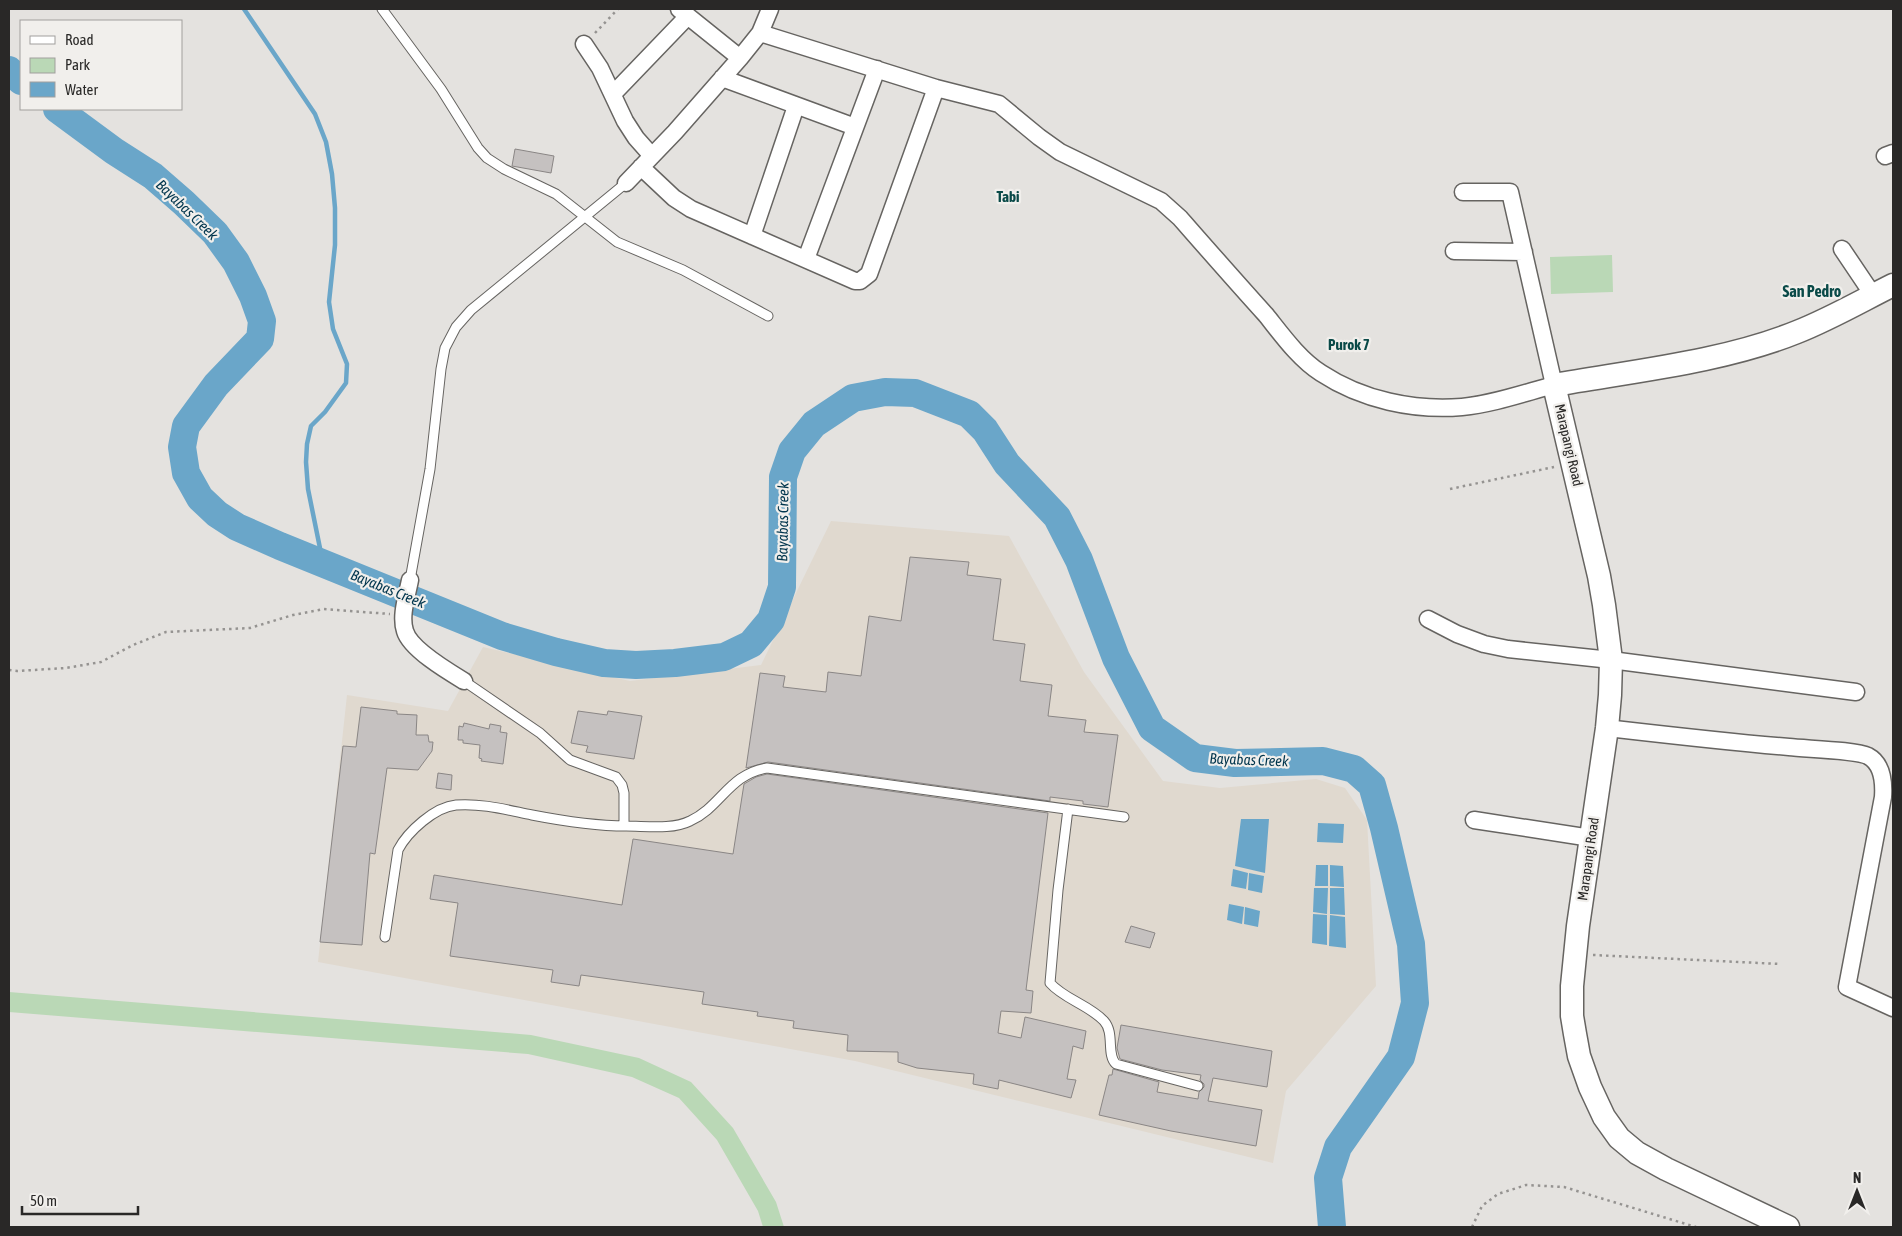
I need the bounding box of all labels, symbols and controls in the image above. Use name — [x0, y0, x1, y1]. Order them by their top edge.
legend — [20, 20, 182, 110]
text: Road — [65, 31, 94, 48]
text: Park — [65, 56, 90, 73]
text: Water — [65, 81, 98, 98]
water label: Bayabas Creek — [153, 176, 222, 244]
district label: Tabi — [996, 188, 1020, 205]
district label: San Pedro — [1783, 282, 1842, 300]
district label: Purok 7 — [1328, 336, 1370, 353]
street label: Marapangi Road — [1552, 402, 1586, 488]
water label: Bayabas Creek — [773, 482, 792, 562]
water label: Bayabas Creek — [348, 566, 428, 611]
water label: Bayabas Creek — [1209, 750, 1289, 769]
street label: Marapangi Road — [1574, 816, 1602, 902]
north arrow — [1832, 1166, 1882, 1216]
text: N — [1853, 1170, 1861, 1186]
scale bar — [22, 1184, 139, 1216]
text: 50 m — [30, 1192, 57, 1209]

